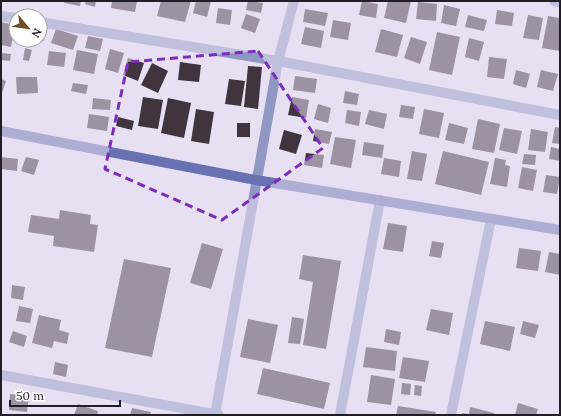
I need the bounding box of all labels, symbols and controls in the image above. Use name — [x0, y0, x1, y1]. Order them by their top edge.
north arrow — [8, 8, 48, 48]
text: N — [28, 26, 45, 40]
scale bar — [10, 382, 120, 408]
text: 50 m — [16, 388, 44, 403]

